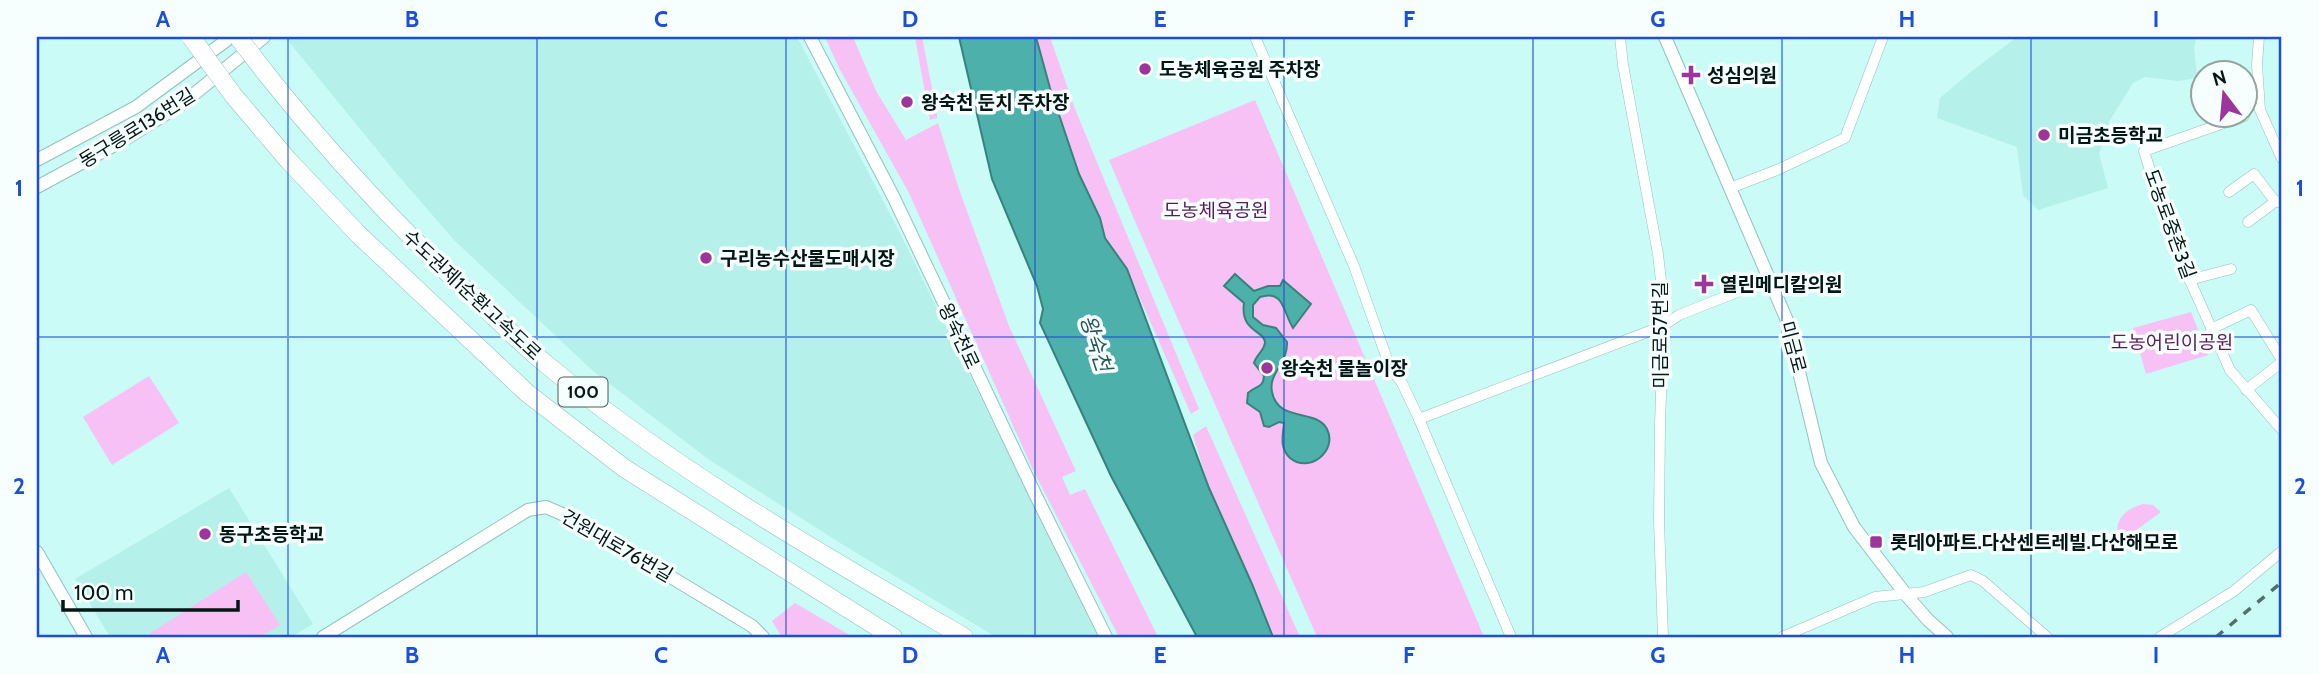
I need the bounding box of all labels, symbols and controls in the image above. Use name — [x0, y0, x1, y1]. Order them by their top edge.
text: A — [156, 5, 171, 33]
text: B — [405, 5, 419, 33]
text: C — [654, 5, 668, 33]
text: D — [902, 5, 918, 33]
text: E — [1153, 5, 1167, 33]
text: F — [1403, 5, 1415, 33]
text: G — [1650, 5, 1666, 33]
text: H — [1899, 5, 1915, 33]
text: I — [2153, 5, 2159, 33]
place label: 도농체육공원 주차장 — [1159, 58, 1321, 81]
north arrow — [2190, 60, 2260, 130]
marker: 도농체육공원 주차장 — [1137, 61, 1153, 77]
place label: 성심의원 — [1707, 64, 1777, 87]
marker: 성심의원 — [1681, 65, 1701, 85]
text: N — [2210, 65, 2229, 91]
street label: 동구릉로136번길 — [75, 83, 199, 173]
place label: 왕숙천 둔치 주차장 — [921, 91, 1069, 114]
marker: 왕숙천 둔치 주차장 — [899, 94, 915, 110]
place label: 미금초등학교 — [2058, 124, 2163, 147]
marker: 미금초등학교 — [2036, 127, 2052, 143]
street label: 도농로중촌3길 — [2139, 166, 2201, 282]
text: 1 — [15, 174, 23, 202]
text: 1 — [2296, 174, 2304, 202]
park label: 도농체육공원 — [1164, 199, 1268, 222]
street label: 수도권제1순환고속도로 — [398, 225, 546, 365]
place label: 구리농수산물도매시장 — [720, 247, 895, 270]
marker: 구리농수산물도매시장 — [698, 250, 714, 266]
place label: 열린메디칼의원 — [1720, 273, 1842, 296]
marker: 열린메디칼의원 — [1694, 274, 1714, 294]
street label: 미금로57번길 — [1649, 281, 1672, 389]
street label: 왕숙천로 — [934, 299, 984, 373]
water label: 왕숙천 — [1075, 312, 1118, 377]
street label: 미금로 — [1775, 319, 1811, 375]
park label: 도농어린이공원 — [2111, 331, 2233, 354]
place label: 왕숙천 물놀이장 — [1281, 357, 1408, 380]
marker: 왕숙천 물놀이장 — [1259, 360, 1275, 376]
road number: 100 — [558, 378, 608, 406]
text: 2 — [13, 472, 25, 500]
text: 2 — [2294, 472, 2306, 500]
street label: 건원대로76번길 — [557, 505, 677, 587]
place label: 동구초등학교 — [219, 523, 324, 546]
marker: 동구초등학교 — [197, 526, 213, 542]
place label: 롯데아파트.다산센트레빌.다산해모로 — [1890, 531, 2178, 554]
marker: 롯데아파트.다산센트레빌.다산해모로 — [1868, 534, 1884, 550]
scale bar — [63, 569, 238, 613]
text: 100 m — [74, 580, 133, 605]
text: A — [156, 641, 171, 669]
text: B — [405, 641, 419, 669]
text: C — [654, 641, 668, 669]
text: D — [902, 641, 918, 669]
text: E — [1153, 641, 1167, 669]
text: F — [1403, 641, 1415, 669]
text: G — [1650, 641, 1666, 669]
text: H — [1899, 641, 1915, 669]
text: I — [2153, 641, 2159, 669]

